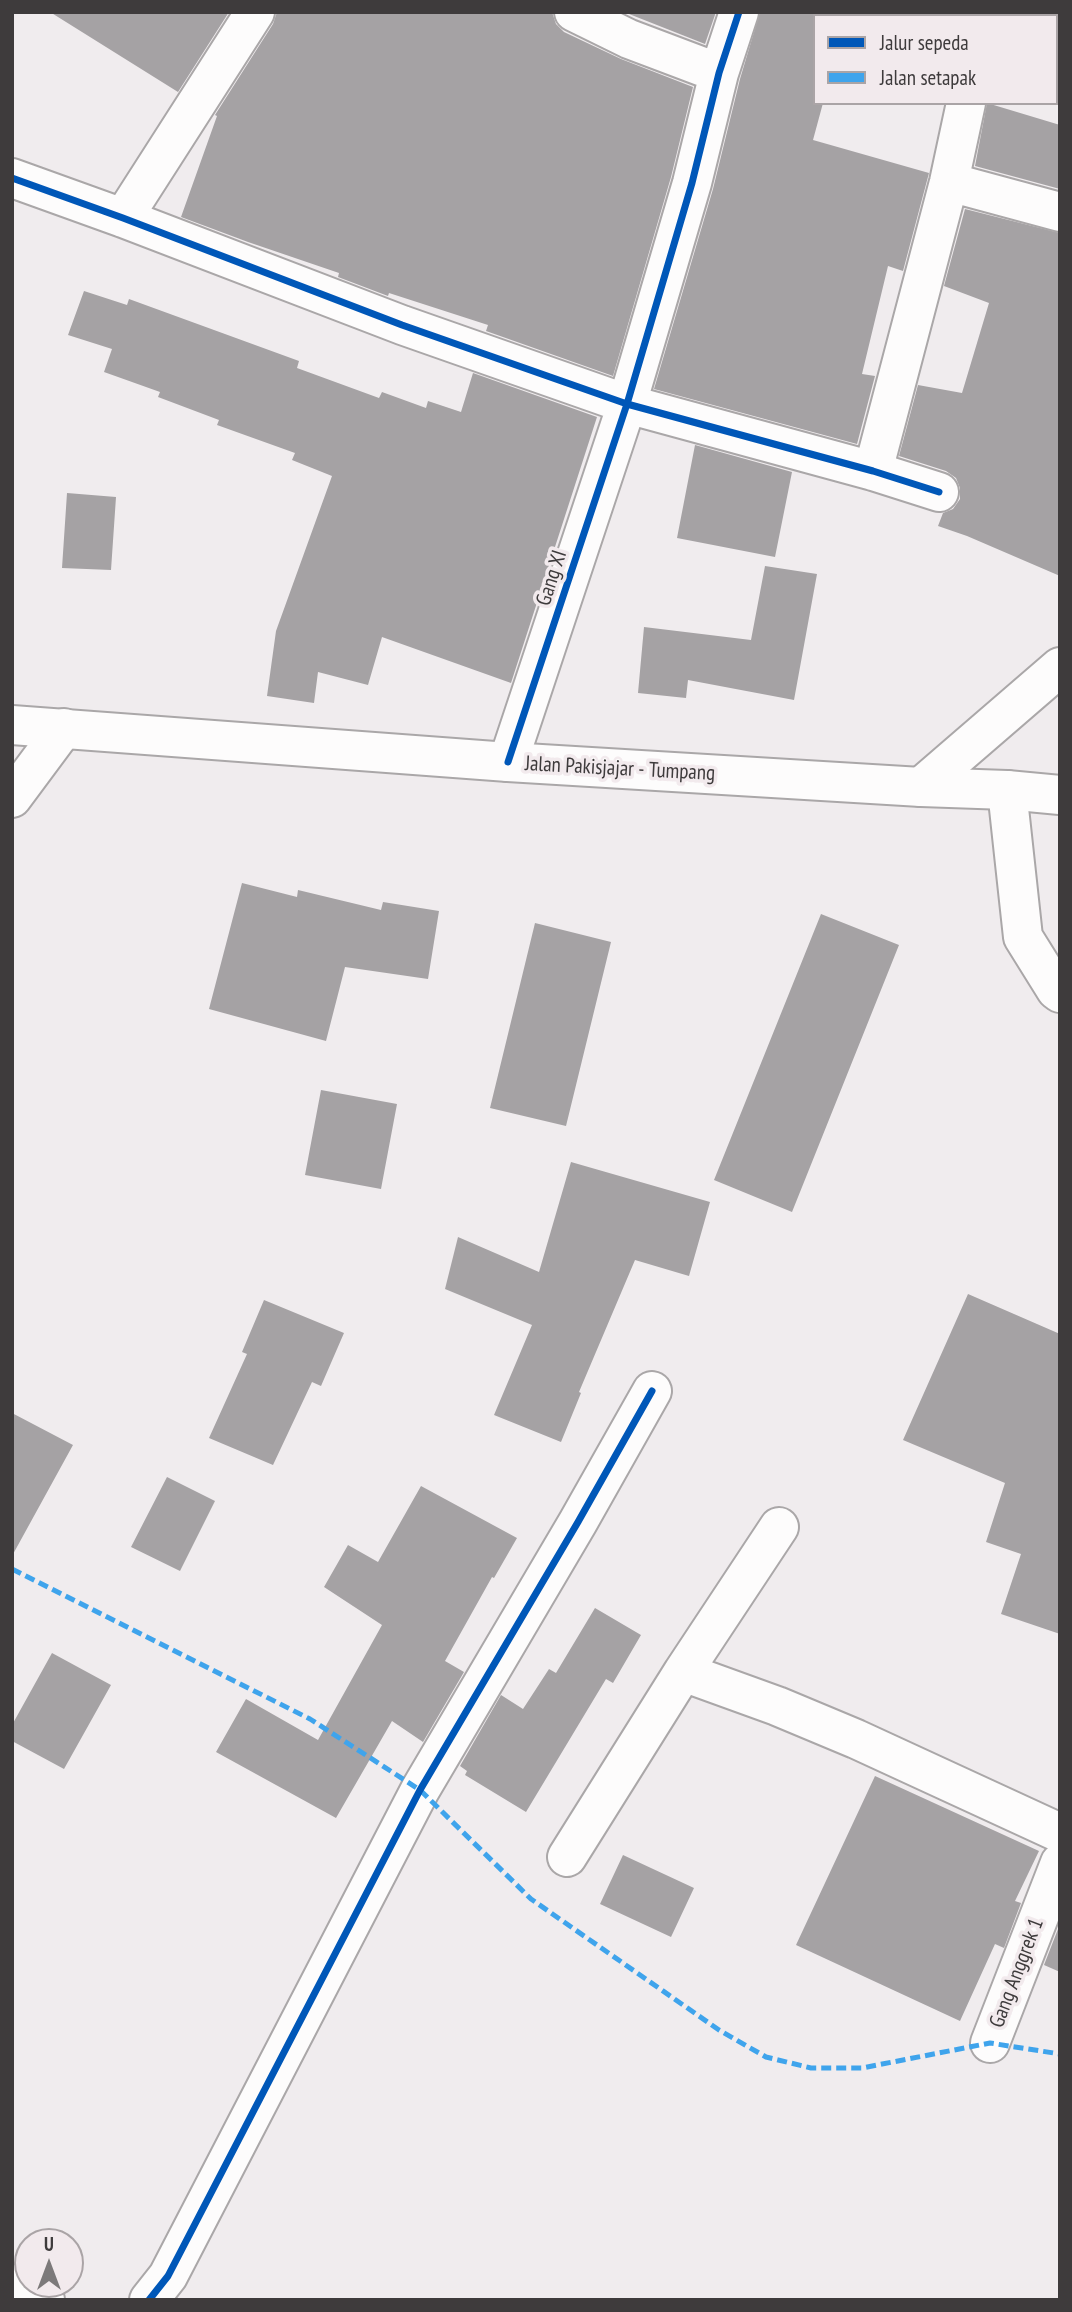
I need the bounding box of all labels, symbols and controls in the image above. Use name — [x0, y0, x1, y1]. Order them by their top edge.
legend — [813, 14, 1058, 105]
text: Jalur sepeda — [880, 29, 969, 56]
text: Jalan setapak — [880, 64, 976, 91]
street label: Gang XI — [531, 547, 573, 609]
street label: Jalan Pakisjajar - Tumpang — [524, 751, 716, 787]
street label: Gang Anggrek 1 — [985, 1915, 1049, 2031]
north arrow — [14, 2228, 84, 2298]
text: U — [44, 2232, 54, 2256]

